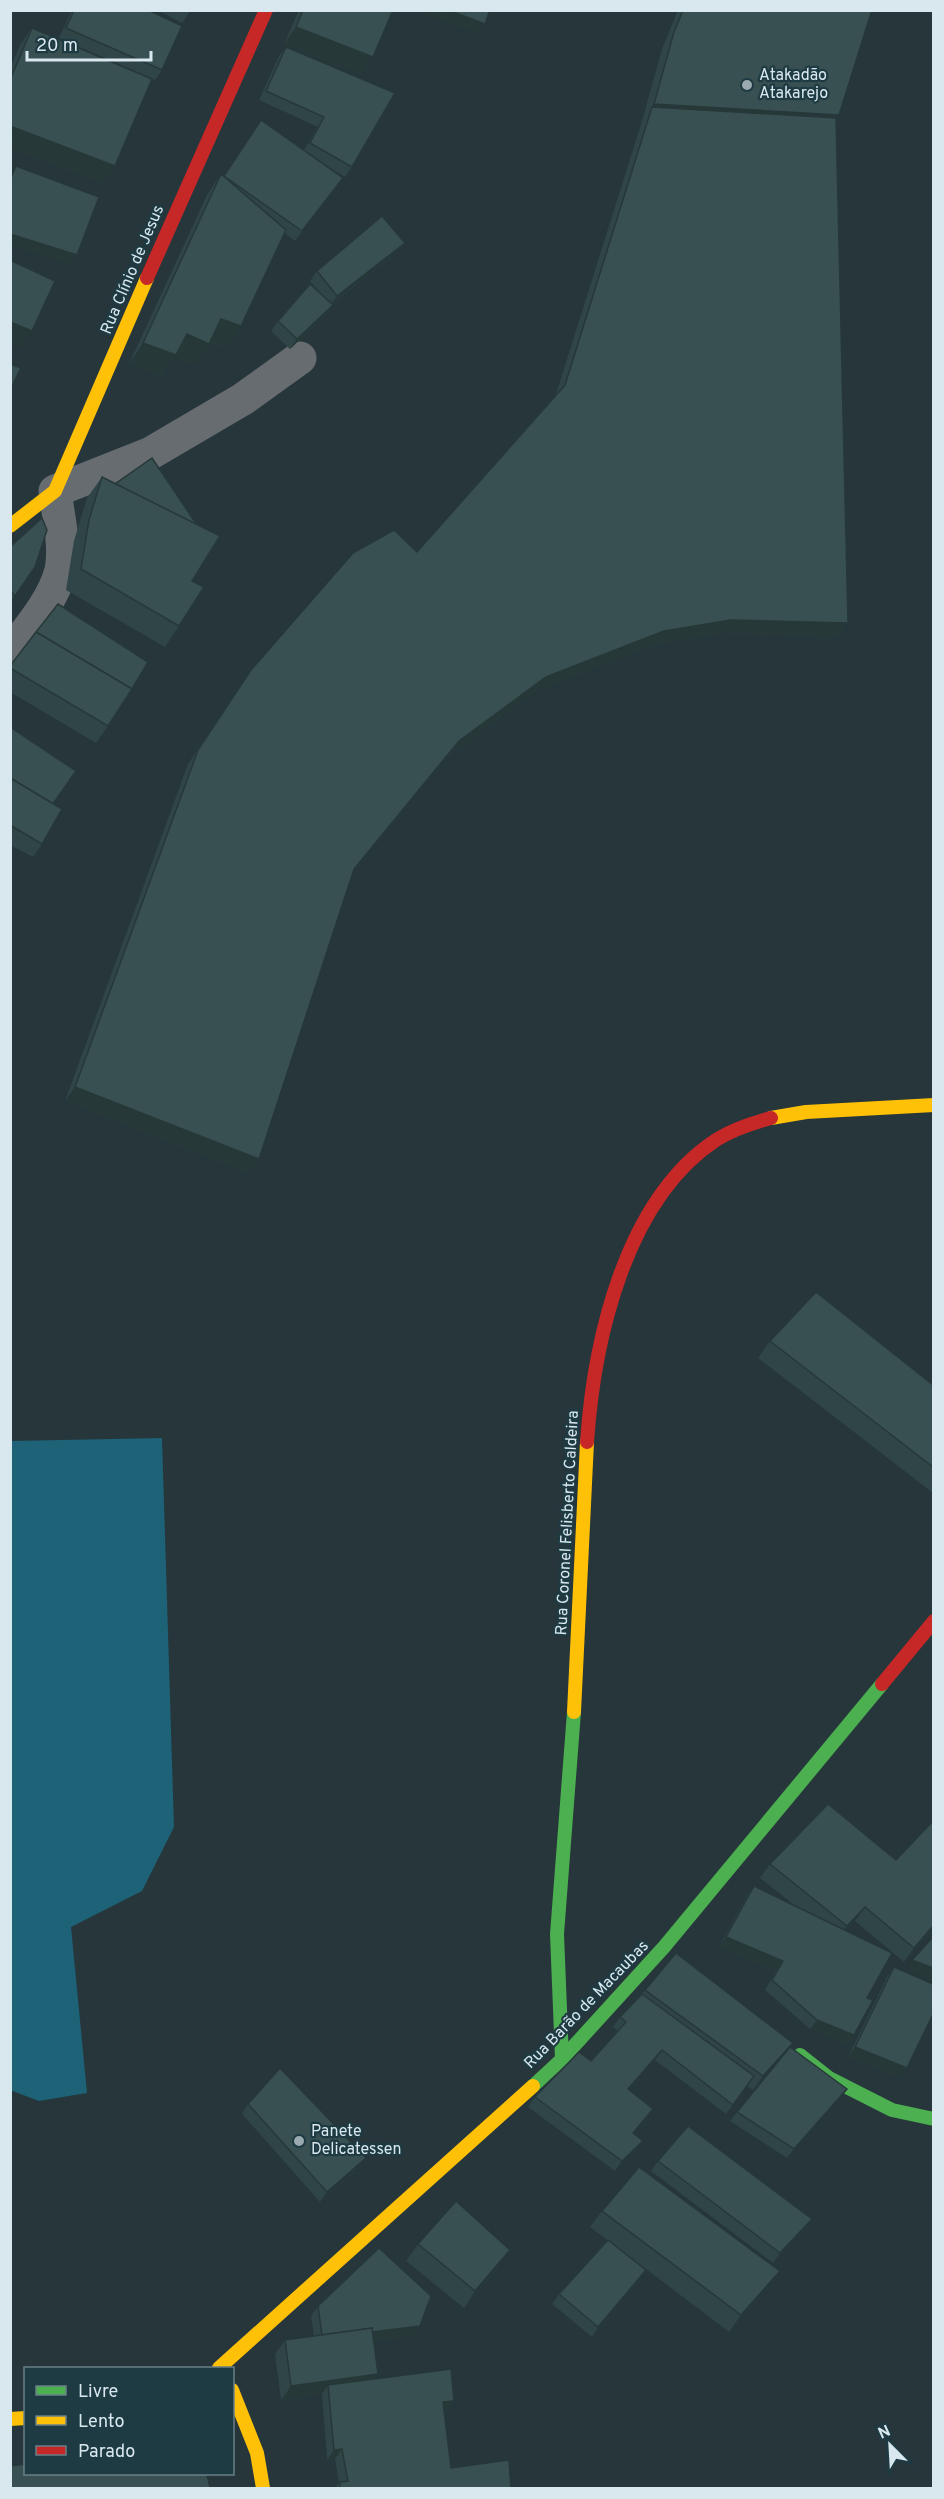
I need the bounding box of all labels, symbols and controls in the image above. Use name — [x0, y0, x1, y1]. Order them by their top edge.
scale bar — [27, 24, 152, 62]
text: 20 m — [36, 35, 78, 58]
place label: Atakadão Atakarejo — [759, 66, 828, 104]
marker: Atakadão Atakarejo — [740, 78, 754, 92]
street label: Rua Clínio de Jesus — [97, 202, 169, 338]
street label: Rua Coronel Felisberto Caldeira — [552, 1410, 584, 1636]
street label: Rua Barão de Macaubas — [520, 1937, 654, 2073]
place label: Panete Delicatessen — [311, 2122, 402, 2160]
marker: Panete Delicatessen — [292, 2134, 306, 2148]
legend — [24, 2367, 234, 2475]
text: Livre — [78, 2381, 118, 2404]
text: Lento — [78, 2411, 124, 2434]
north arrow — [860, 2415, 920, 2475]
text: N — [875, 2422, 894, 2445]
text: Parado — [78, 2441, 135, 2464]

